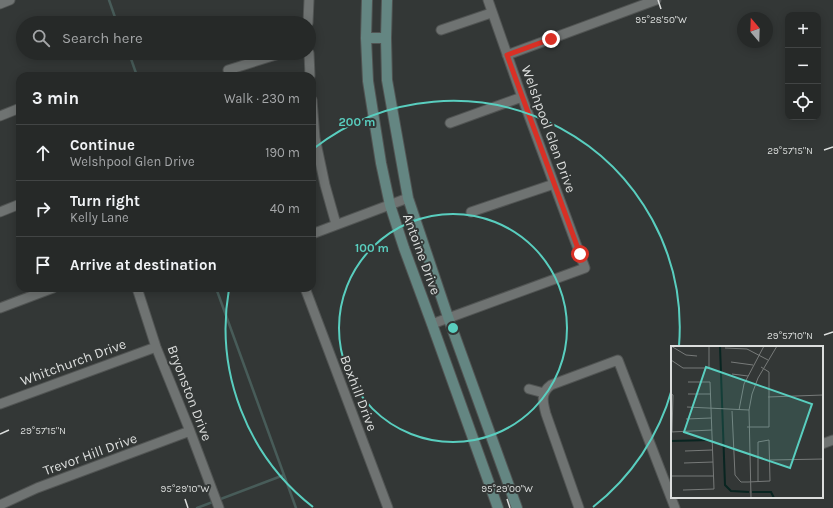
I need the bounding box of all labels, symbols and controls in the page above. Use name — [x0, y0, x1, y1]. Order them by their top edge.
north arrow — [737, 12, 773, 48]
map controls — [785, 12, 821, 120]
button: + — [785, 12, 821, 48]
text: 95°28'50"W — [635, 14, 687, 26]
search box — [16, 16, 316, 60]
icon: search — [30, 27, 52, 49]
text: Search here — [62, 29, 143, 47]
route end — [542, 30, 560, 48]
button: − — [785, 48, 821, 84]
street label: Welshpool Glen Drive — [518, 63, 579, 195]
button: locate — [785, 84, 821, 120]
text: 3 min — [32, 88, 79, 108]
text: Walk · 230 m — [224, 91, 300, 106]
text: 200 m — [339, 115, 375, 129]
text: Continue — [70, 136, 135, 154]
icon: ahead — [32, 142, 54, 164]
text: 190 m — [265, 145, 300, 160]
text: 29°57'15"N — [767, 145, 813, 157]
text: Welshpool Glen Drive — [70, 154, 195, 169]
text: Turn right — [70, 192, 140, 210]
icon: right — [32, 198, 54, 220]
text: 40 m — [270, 201, 300, 216]
text: Kelly Lane — [70, 210, 129, 225]
street label: Antoine Drive — [399, 211, 444, 297]
text: 100 m — [355, 241, 389, 255]
route start — [571, 245, 589, 263]
icon: arrive — [32, 254, 54, 276]
text: Arrive at destination — [70, 256, 217, 274]
centre of rings — [446, 321, 460, 335]
text: 29°57'10"N — [767, 330, 813, 342]
street label: Whitchurch Drive — [18, 335, 128, 389]
street label: Bryonston Drive — [163, 343, 216, 443]
inset map — [671, 346, 823, 498]
street label: Boxhill Drive — [336, 353, 381, 434]
text: 29°57'15"N — [20, 425, 66, 437]
street label: Trevor Hill Drive — [41, 430, 139, 479]
text: 95°29'10"W — [160, 483, 210, 495]
text: 95°29'00"W — [481, 483, 533, 495]

